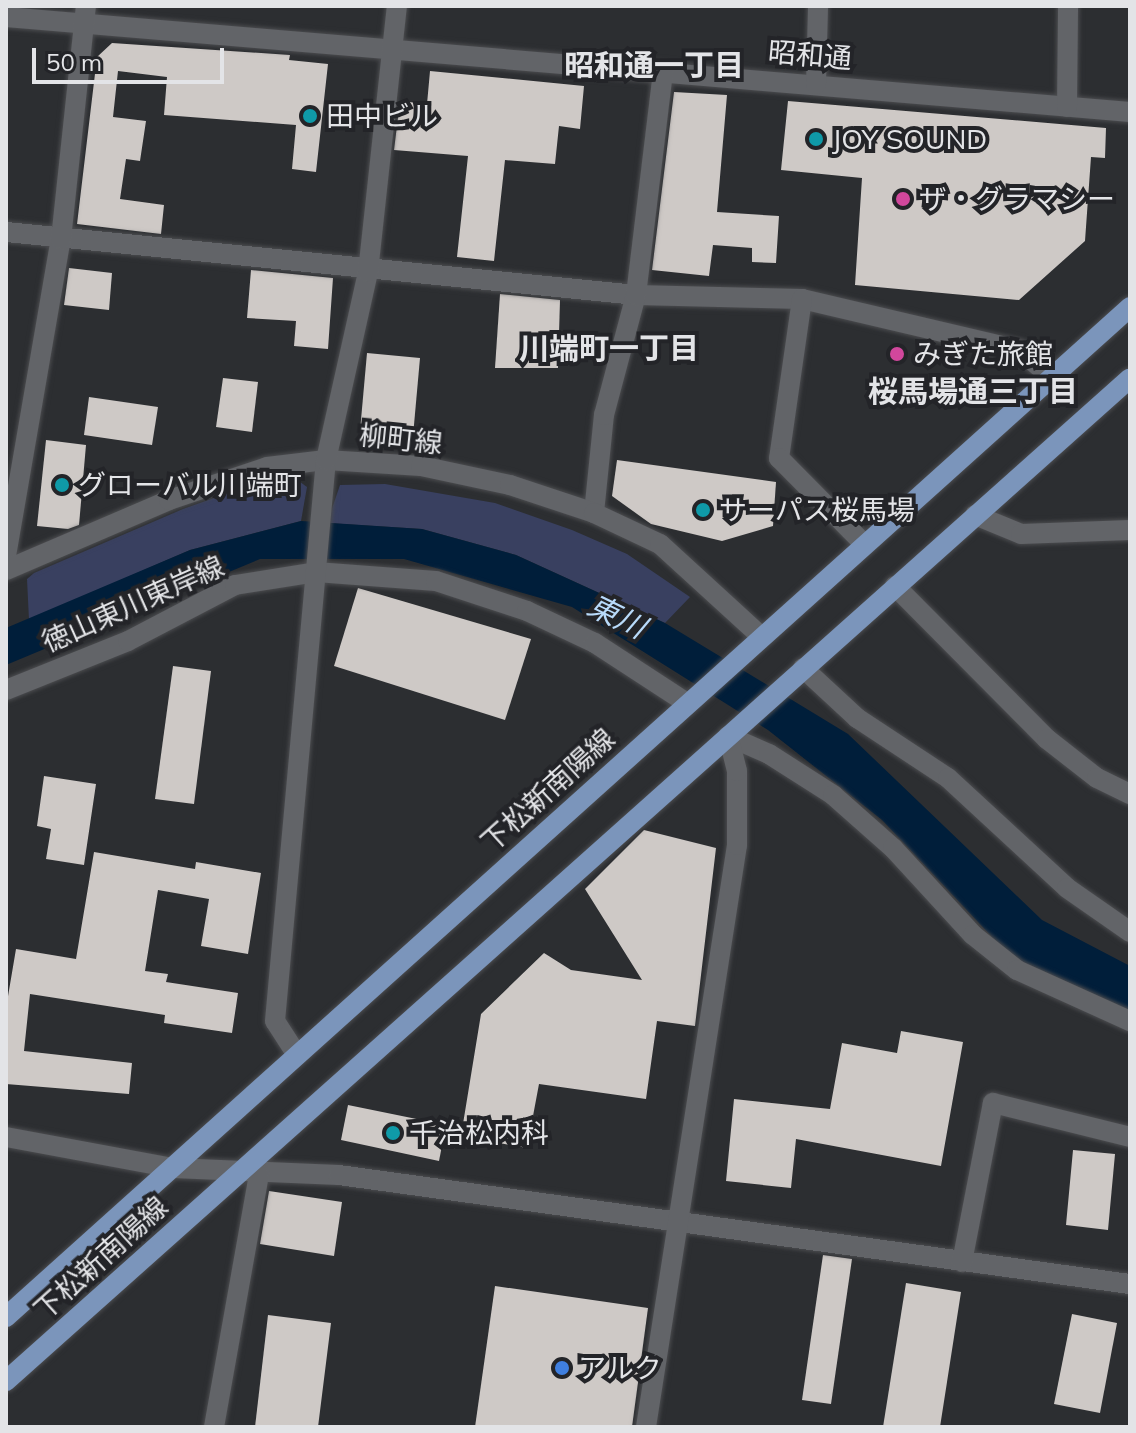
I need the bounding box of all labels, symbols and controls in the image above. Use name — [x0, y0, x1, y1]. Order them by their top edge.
scale bar — [36, 32, 228, 82]
street label: 昭和通 — [767, 35, 853, 75]
text: 50 m — [46, 47, 102, 77]
district label: 昭和通一丁目 — [564, 47, 744, 83]
place label: 田中ビル — [326, 99, 438, 133]
marker: 田中ビル — [301, 107, 319, 125]
place label: JOY SOUND — [832, 122, 987, 156]
marker: JOY SOUND — [807, 130, 825, 148]
place label: ザ・グラマシー — [919, 182, 1115, 216]
marker: ザ・グラマシー — [894, 190, 912, 208]
district label: 川端町一丁目 — [519, 330, 699, 366]
place label: みぎた旅館 — [913, 337, 1053, 371]
marker: みぎた旅館 — [888, 345, 906, 363]
district label: 桜馬場通三丁目 — [868, 373, 1078, 409]
street label: 柳町線 — [357, 418, 445, 460]
place label: グローバル川端町 — [78, 468, 302, 502]
marker: グローバル川端町 — [53, 476, 71, 494]
place label: サーパス桜馬場 — [719, 493, 915, 527]
marker: サーパス桜馬場 — [694, 501, 712, 519]
street label: 徳山東川東岸線 — [37, 549, 229, 659]
water label: 東川 — [582, 587, 652, 645]
street label: 下松新南陽線 — [474, 721, 622, 859]
place label: 千治松内科 — [409, 1116, 549, 1150]
marker: 千治松内科 — [384, 1124, 402, 1142]
street label: 下松新南陽線 — [27, 1189, 175, 1327]
place label: アルク — [578, 1351, 662, 1385]
marker: アルク — [553, 1359, 571, 1377]

